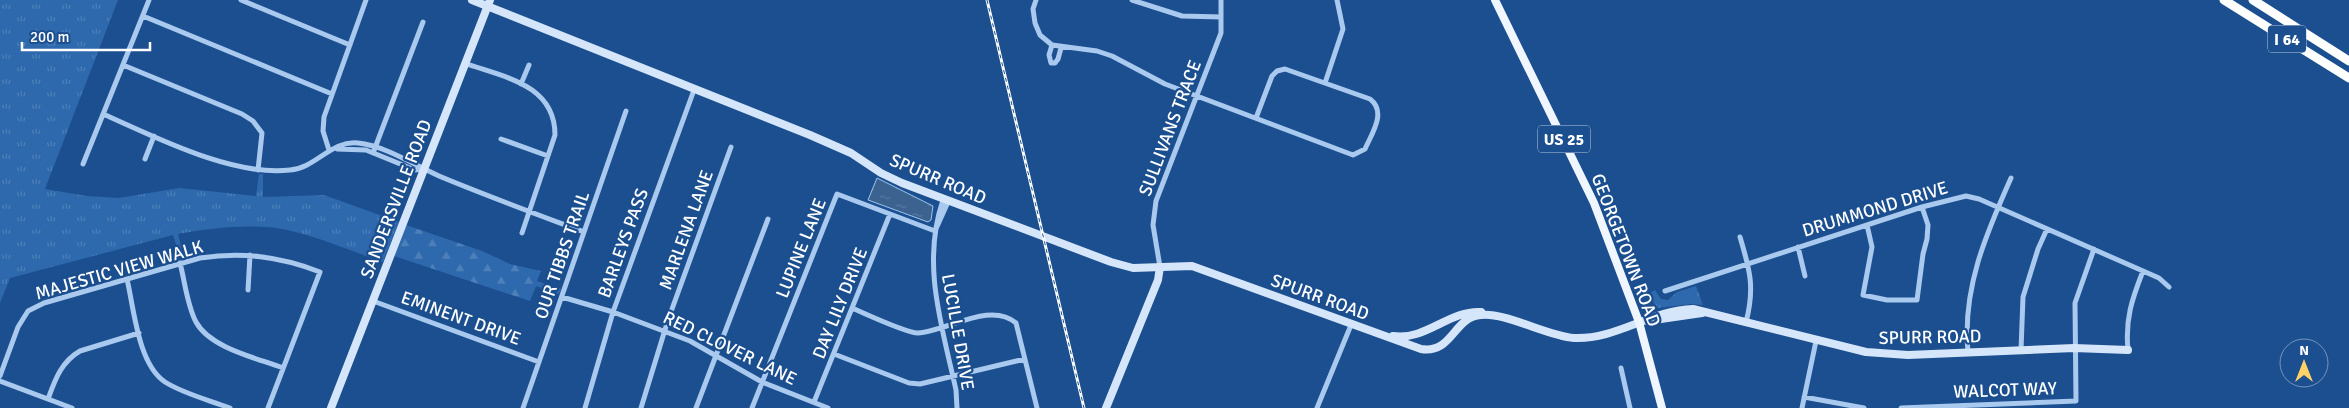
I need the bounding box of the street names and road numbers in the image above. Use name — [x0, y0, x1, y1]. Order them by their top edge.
road number: I 64 — [2268, 26, 2306, 52]
street label: SULLIVANS TRACE — [1134, 57, 1206, 199]
street label: SANDERSVILLE ROAD — [356, 116, 436, 282]
road number: US 25 — [1538, 126, 1590, 152]
street label: SPURR ROAD — [886, 149, 990, 209]
street label: MARLENA LANE — [654, 167, 718, 293]
street label: GEORGETOWN ROAD — [1587, 170, 1665, 330]
street label: DRUMMOND DRIVE — [1799, 176, 1951, 242]
street label: BARLEYS PASS — [593, 185, 653, 301]
street label: OUR TIBBS TRAIL — [530, 188, 594, 322]
street label: LUPINE LANE — [771, 195, 831, 301]
street label: MAJESTIC VIEW WALK — [33, 235, 206, 304]
street label: DAY LILY DRIVE — [808, 244, 872, 362]
street label: SPURR ROAD — [1268, 269, 1372, 325]
street label: LUCILLE DRIVE — [937, 272, 979, 392]
street label: EMINENT DRIVE — [398, 286, 524, 350]
street label: RED CLOVER LANE — [660, 306, 800, 390]
street label: SPURR ROAD — [1878, 325, 1982, 349]
street label: WALCOT WAY — [1953, 377, 2057, 403]

